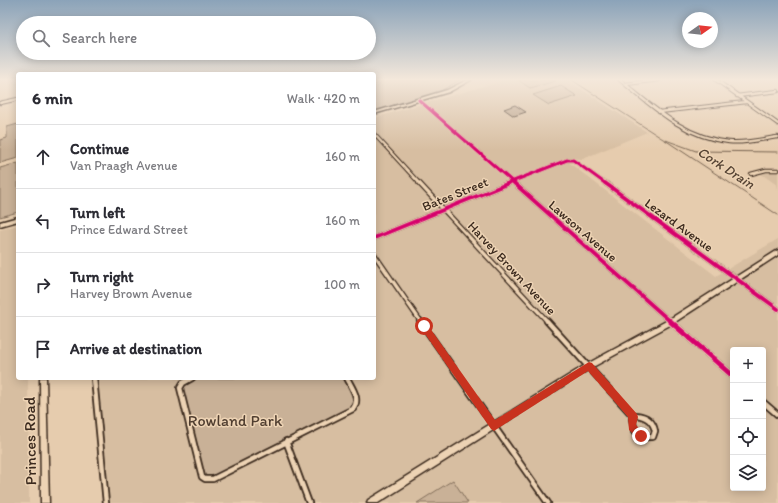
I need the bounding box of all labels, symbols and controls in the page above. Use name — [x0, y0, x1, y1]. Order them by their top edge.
north arrow — [682, 12, 718, 48]
search box — [16, 16, 376, 60]
icon: search — [30, 27, 52, 49]
text: Search here — [62, 29, 137, 47]
text: 6 min — [32, 88, 73, 108]
text: Walk · 420 m — [287, 91, 360, 106]
text: Continue — [70, 140, 129, 158]
water label: Cork Drain — [694, 143, 758, 193]
icon: ahead — [32, 146, 54, 168]
text: 160 m — [325, 149, 360, 164]
text: Van Praagh Avenue — [70, 158, 178, 173]
street label: Bates Street — [420, 174, 490, 214]
street label: Lezard Avenue — [642, 195, 716, 255]
street label: Lawson Avenue — [546, 197, 620, 265]
text: Turn left — [70, 204, 125, 222]
icon: left — [32, 210, 54, 232]
text: 160 m — [325, 213, 360, 228]
street label: Harvey Brown Avenue — [465, 218, 559, 318]
text: Prince Edward Street — [70, 222, 188, 237]
text: Turn right — [70, 268, 134, 286]
icon: right — [32, 274, 54, 296]
text: 100 m — [324, 277, 360, 292]
text: Harvey Brown Avenue — [70, 286, 192, 301]
route start — [415, 317, 433, 335]
icon: arrive — [32, 338, 54, 360]
text: Arrive at destination — [70, 340, 202, 358]
map controls — [730, 347, 766, 491]
button: + — [730, 347, 766, 383]
button: − — [730, 383, 766, 419]
street label: Princes Road — [20, 396, 40, 485]
park label: Rowland Park — [188, 411, 283, 430]
button: locate — [730, 419, 766, 455]
route end — [632, 427, 650, 445]
button: layers — [730, 455, 766, 491]

